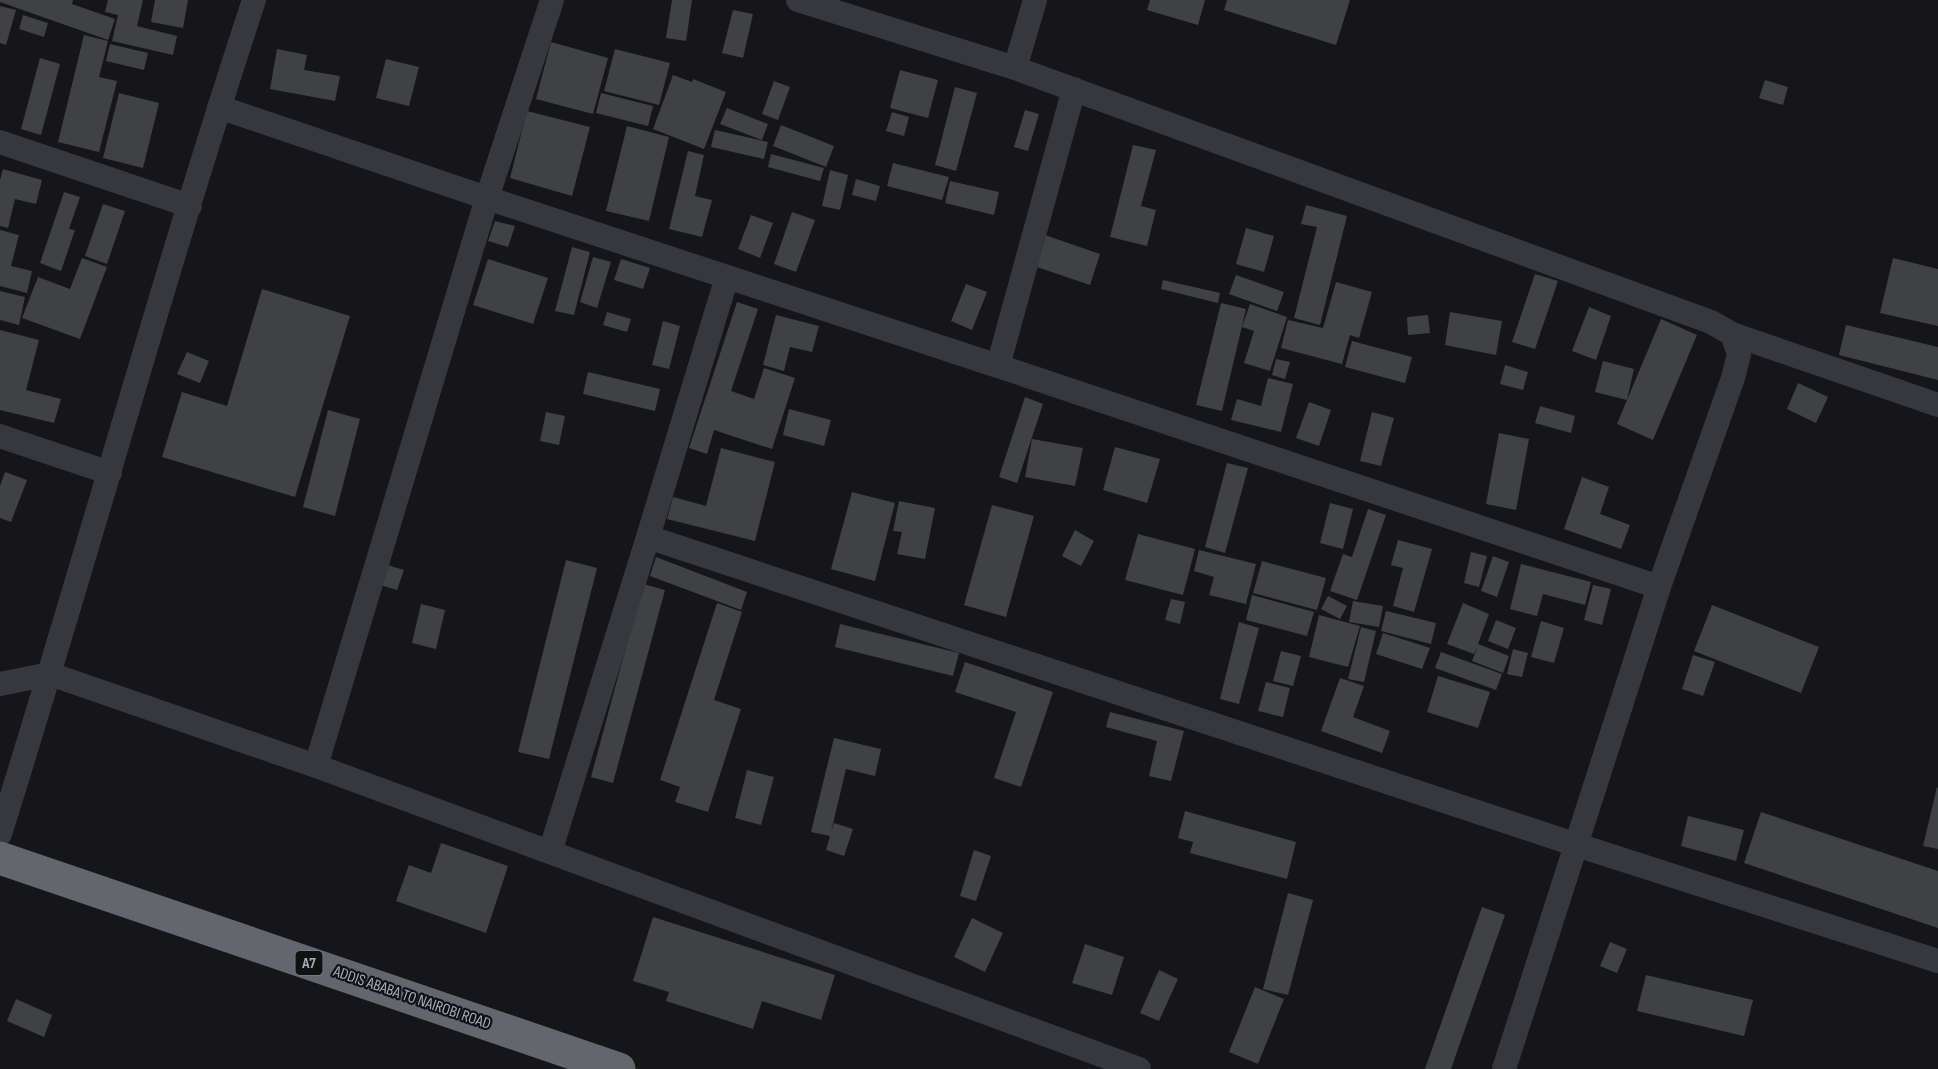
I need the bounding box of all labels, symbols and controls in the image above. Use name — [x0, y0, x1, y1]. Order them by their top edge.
road number: A7 — [296, 951, 322, 975]
street label: ADDIS ABABA TO NAIROBI ROAD — [330, 962, 493, 1034]

